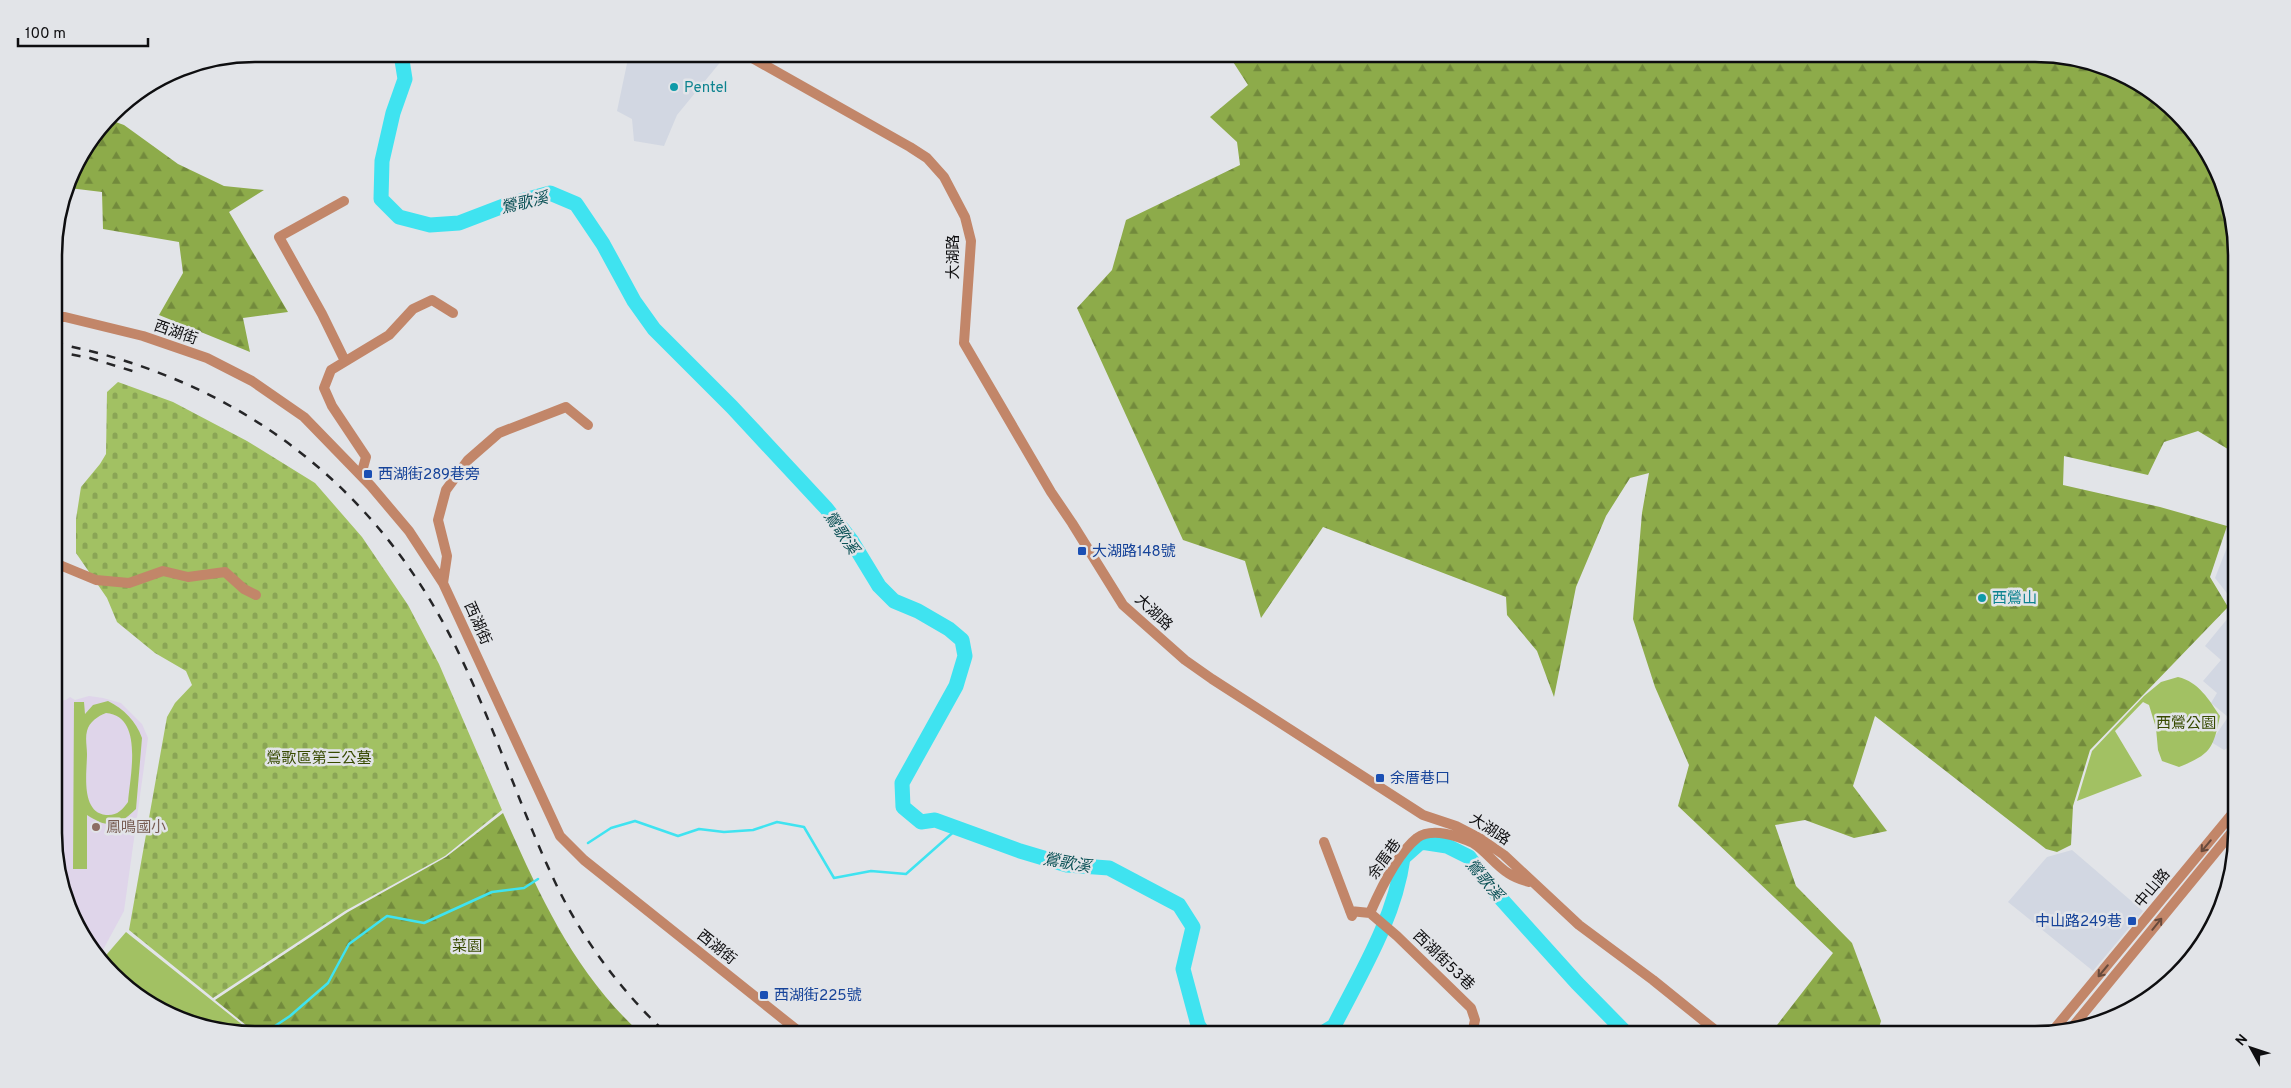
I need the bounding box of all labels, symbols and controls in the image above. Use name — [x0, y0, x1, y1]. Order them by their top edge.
scale bar — [18, 15, 148, 47]
text: 100 m — [25, 25, 66, 44]
place label: Pentel — [684, 79, 727, 98]
marker: Pentel — [668, 81, 680, 93]
water label: 鶯歌溪 — [499, 188, 552, 219]
street label: 大湖路 — [945, 234, 964, 280]
street label: 西湖街 — [151, 317, 200, 350]
place label: 西湖街289巷旁 — [378, 466, 480, 485]
marker: 西湖街289巷旁 — [362, 468, 374, 480]
water label: 鶯歌溪 — [819, 508, 863, 560]
place label: 大湖路148號 — [1092, 543, 1176, 562]
marker: 大湖路148號 — [1076, 545, 1088, 557]
place label: 西鶯山 — [1992, 590, 2037, 609]
street label: 大湖路 — [1130, 591, 1176, 635]
marker: 西鶯山 — [1976, 592, 1988, 604]
street label: 西湖街 — [459, 599, 494, 648]
park label: 西鶯公園 — [2156, 715, 2216, 734]
park label: 鶯歌區第三公墓 — [266, 750, 372, 769]
place label: 余厝巷口 — [1390, 770, 1450, 789]
marker: 余厝巷口 — [1374, 772, 1386, 784]
street label: 大湖路 — [1465, 810, 1513, 850]
place label: 鳳鳴國小 — [106, 819, 166, 838]
marker: 鳳鳴國小 — [90, 821, 102, 833]
street label: 余厝巷 — [1365, 836, 1406, 884]
one-way arrow — [2201, 839, 2212, 852]
water label: 鶯歌溪 — [1041, 850, 1094, 878]
water label: 鶯歌溪 — [1460, 855, 1508, 907]
street label: 中山路 — [2131, 866, 2175, 912]
place label: 中山路249巷 — [2035, 913, 2122, 932]
marker: 中山路249巷 — [2126, 915, 2138, 927]
one-way arrow — [2151, 918, 2162, 931]
street label: 西湖街 — [693, 927, 740, 970]
street label: 西湖街53巷 — [1408, 927, 1478, 995]
park label: 菜園 — [452, 938, 482, 957]
one-way arrow — [2097, 964, 2108, 977]
place label: 西湖街225號 — [774, 987, 862, 1006]
marker: 西湖街225號 — [758, 989, 770, 1001]
north arrow — [2226, 1023, 2276, 1073]
text: N — [2232, 1031, 2252, 1050]

